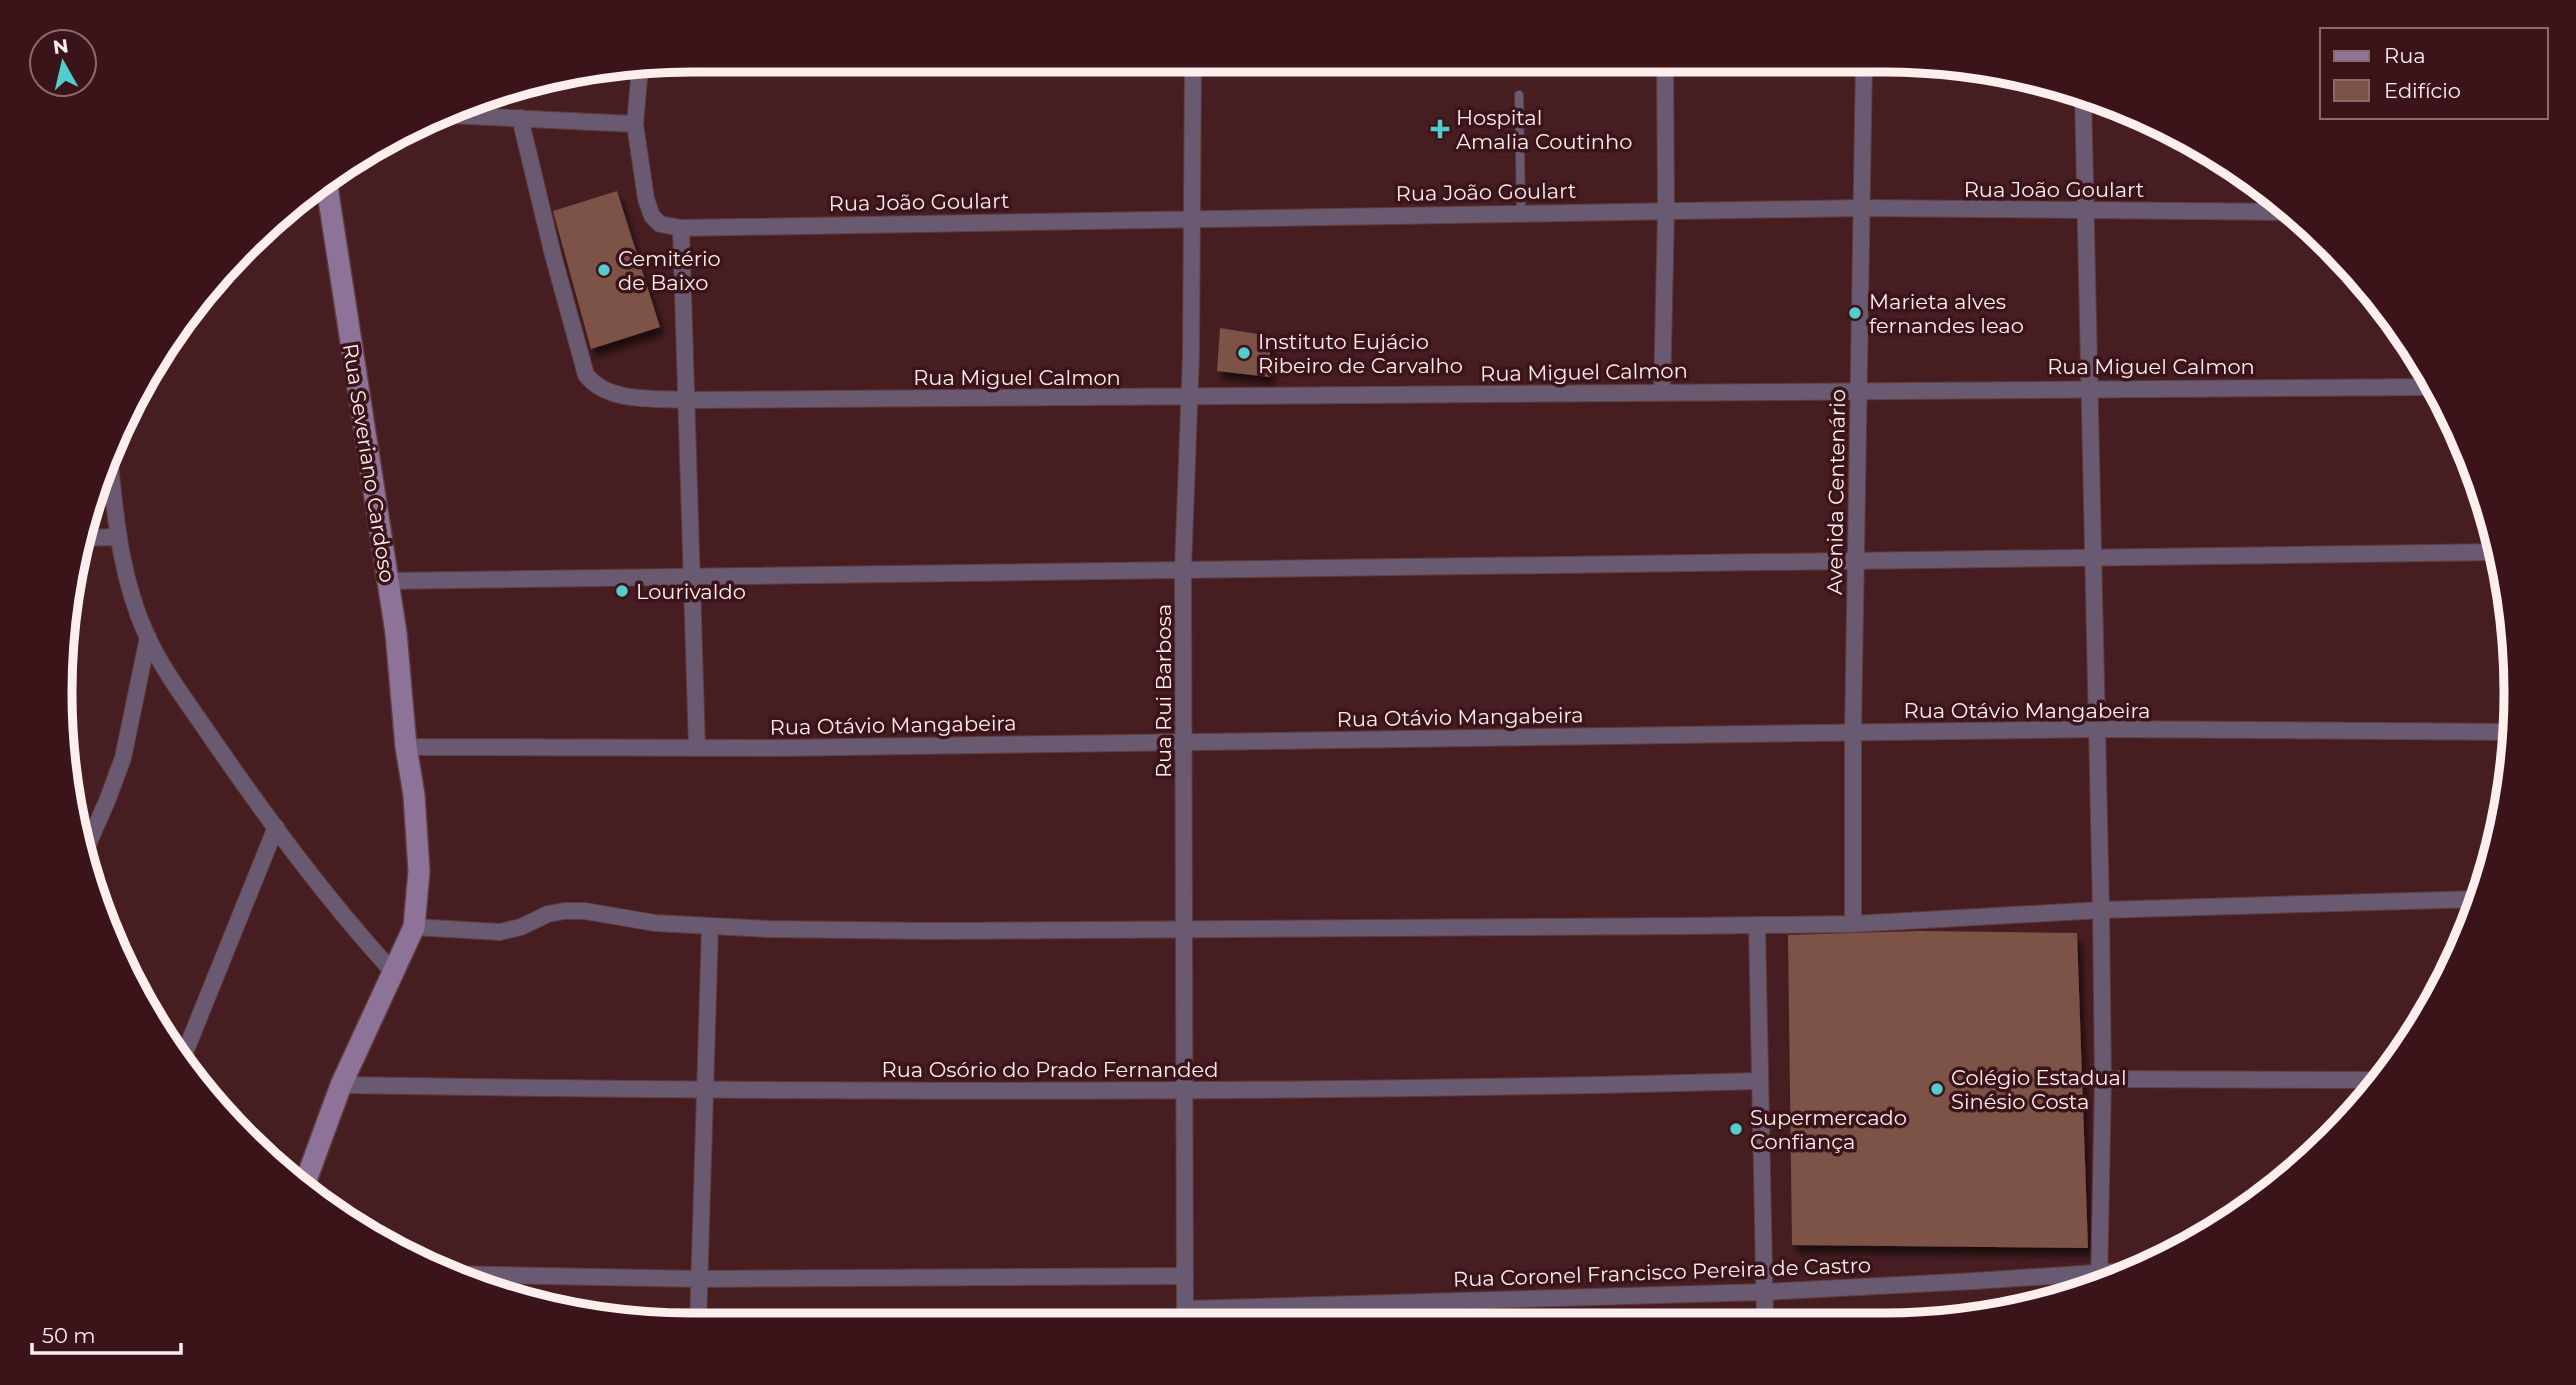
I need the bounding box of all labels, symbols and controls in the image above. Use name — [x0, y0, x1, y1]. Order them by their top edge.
north arrow — [28, 28, 98, 98]
legend — [2320, 28, 2548, 119]
text: N — [51, 34, 70, 59]
text: Rua — [2384, 43, 2426, 68]
text: Edifício — [2384, 78, 2461, 103]
place label: Hospital Amalia Coutinho — [1456, 105, 1632, 154]
marker: Hospital Amalia Coutinho — [1430, 119, 1450, 139]
street label: Rua João Goulart — [1964, 177, 2144, 202]
street label: Rua João Goulart — [1395, 178, 1577, 206]
street label: Rua João Goulart — [828, 188, 1010, 216]
place label: Cemitério de Baixo — [618, 246, 721, 295]
marker: Cemitério de Baixo — [596, 262, 612, 278]
place label: Marieta alves fernandes leao — [1869, 289, 2024, 338]
marker: Marieta alves fernandes leao — [1847, 305, 1863, 321]
place label: Instituto Eujácio Ribeiro de Carvalho — [1258, 329, 1463, 378]
street label: Rua Severiano Cardoso — [338, 342, 400, 584]
marker: Instituto Eujácio Ribeiro de Carvalho — [1236, 345, 1252, 361]
street label: Rua Miguel Calmon — [2047, 354, 2255, 379]
street label: Rua Miguel Calmon — [1480, 358, 1688, 386]
street label: Rua Miguel Calmon — [913, 365, 1121, 390]
street label: Avenida Centenário — [1822, 389, 1850, 595]
place label: Lourivaldo — [636, 579, 746, 604]
marker: Lourivaldo — [614, 583, 630, 599]
street label: Rua Rui Barbosa — [1151, 604, 1176, 778]
street label: Rua Otávio Mangabeira — [1904, 698, 2150, 723]
street label: Rua Otávio Mangabeira — [1336, 702, 1584, 732]
street label: Rua Otávio Mangabeira — [769, 710, 1017, 740]
street label: Rua Osório do Prado Fernanded — [882, 1057, 1218, 1082]
place label: Colégio Estadual Sinésio Costa — [1951, 1065, 2127, 1114]
marker: Colégio Estadual Sinésio Costa — [1929, 1081, 1945, 1097]
place label: Supermercado Confiança — [1750, 1105, 1907, 1154]
marker: Supermercado Confiança — [1728, 1121, 1744, 1137]
street label: Rua Coronel Francisco Pereira de Castro — [1453, 1252, 1871, 1292]
scale bar — [32, 1312, 180, 1356]
text: 50 m — [42, 1323, 96, 1348]

